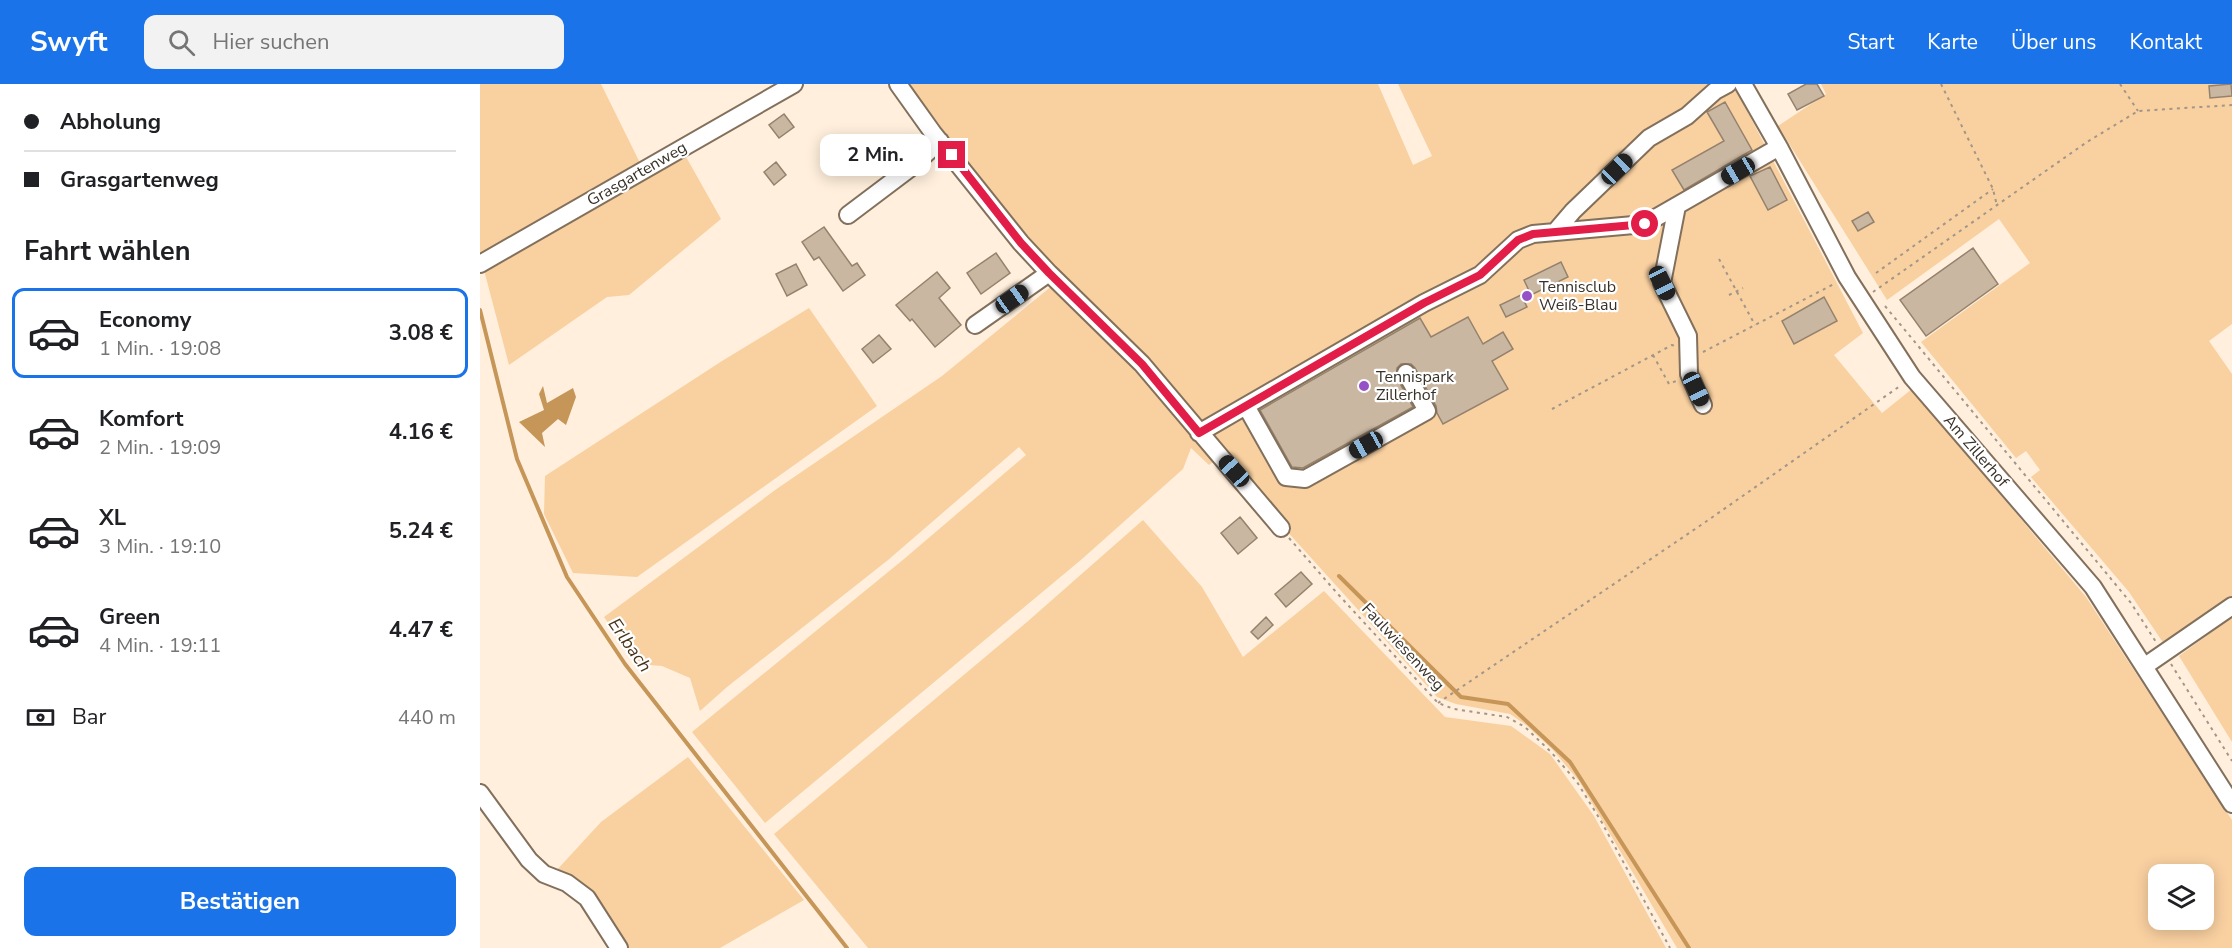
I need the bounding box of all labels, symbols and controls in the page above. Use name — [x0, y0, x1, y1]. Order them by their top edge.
search box — [144, 15, 564, 69]
text: Swyft — [30, 23, 108, 61]
icon: search — [165, 26, 198, 59]
text: Hier suchen — [213, 27, 329, 57]
text: Start — [1847, 28, 1894, 56]
text: Karte — [1927, 28, 1978, 56]
text: Über uns — [2011, 28, 2096, 56]
text: Kontakt — [2129, 28, 2202, 56]
text: Abholung — [60, 107, 161, 137]
callout: 2 Min. — [820, 134, 931, 176]
street label: Grasgartenweg — [583, 137, 691, 211]
text: 2 Min. — [847, 141, 904, 168]
route end — [938, 141, 965, 168]
car — [1598, 150, 1636, 188]
car — [1718, 154, 1758, 188]
text: Grasgartenweg — [60, 165, 219, 195]
route start — [1631, 210, 1658, 237]
text: Fahrt wählen — [24, 233, 190, 270]
car — [1646, 263, 1678, 303]
place label: Tennisclub Weiß-Blau — [1539, 276, 1618, 316]
car — [992, 281, 1032, 317]
marker: Tennisclub Weiß-Blau — [1520, 289, 1534, 303]
text: Economy — [99, 305, 191, 335]
icon: car — [27, 306, 81, 360]
text: 3.08 € — [389, 318, 453, 348]
text: 1 Min. · 19:08 — [99, 335, 221, 362]
place label: Tennispark Zillerhof — [1376, 366, 1455, 406]
car — [1680, 369, 1712, 409]
marker: Tennispark Zillerhof — [1357, 379, 1371, 393]
text: Komfort — [99, 404, 183, 434]
icon: car — [27, 405, 81, 459]
street label: Am Zillerhof — [1938, 410, 2014, 492]
text: 4.16 € — [389, 417, 453, 447]
car — [1346, 428, 1386, 462]
text: 2 Min. · 19:09 — [99, 434, 221, 461]
car — [1215, 452, 1253, 490]
text: XL — [99, 503, 126, 533]
icon: car — [27, 504, 81, 558]
text: 5.24 € — [389, 516, 453, 546]
text: 3 Min. · 19:10 — [99, 533, 221, 560]
street label: Faulwiesenweg — [1357, 598, 1449, 696]
text: Green — [99, 602, 160, 632]
icon: car — [27, 603, 81, 657]
water label: Erlbach — [603, 613, 657, 677]
text: 4.47 € — [389, 615, 453, 645]
text: 4 Min. · 19:11 — [99, 632, 221, 659]
icon: cash — [24, 701, 57, 734]
text: Bar — [72, 702, 106, 732]
text: 440 m — [398, 704, 456, 731]
map controls — [2148, 864, 2214, 930]
button: layers — [2148, 864, 2214, 930]
button: Bestätigen — [24, 867, 456, 936]

